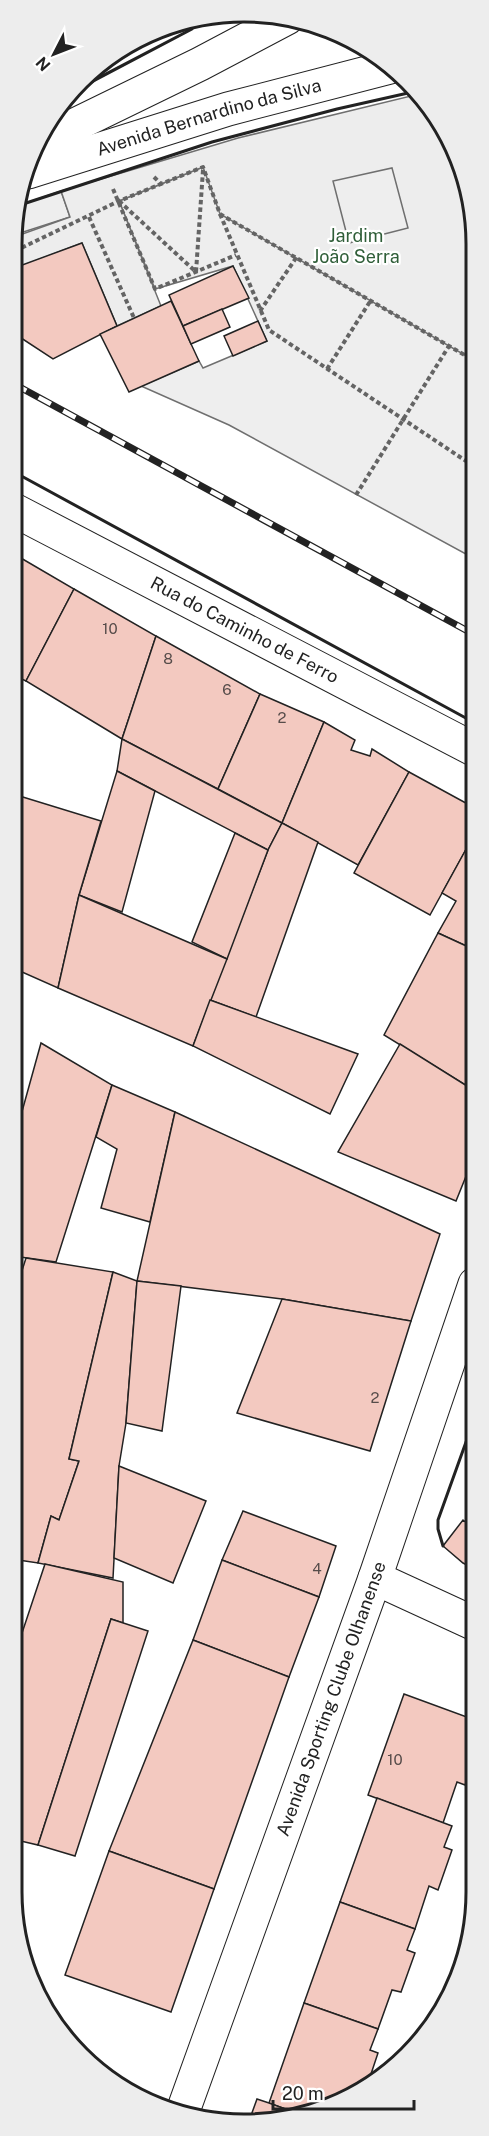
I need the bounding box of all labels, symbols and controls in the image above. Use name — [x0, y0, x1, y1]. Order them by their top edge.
north arrow — [24, 24, 84, 84]
text: N — [32, 53, 54, 75]
street label: Avenida Bernardino da Silva — [94, 74, 323, 160]
park label: Jardim João Serra — [312, 225, 400, 267]
street label: Rua do Caminho de Ferro — [147, 572, 342, 687]
house number: 10 — [102, 620, 118, 637]
house number: 8 — [163, 650, 173, 667]
house number: 6 — [222, 681, 232, 698]
house number: 2 — [278, 709, 287, 726]
house number: 2 — [371, 1389, 380, 1406]
street label: Avenida Sporting Clube Olhanense — [272, 1559, 390, 1839]
house number: 4 — [312, 1560, 322, 1577]
house number: 10 — [387, 1751, 403, 1768]
scale bar — [273, 2073, 414, 2111]
text: 20 m — [282, 2083, 324, 2104]

